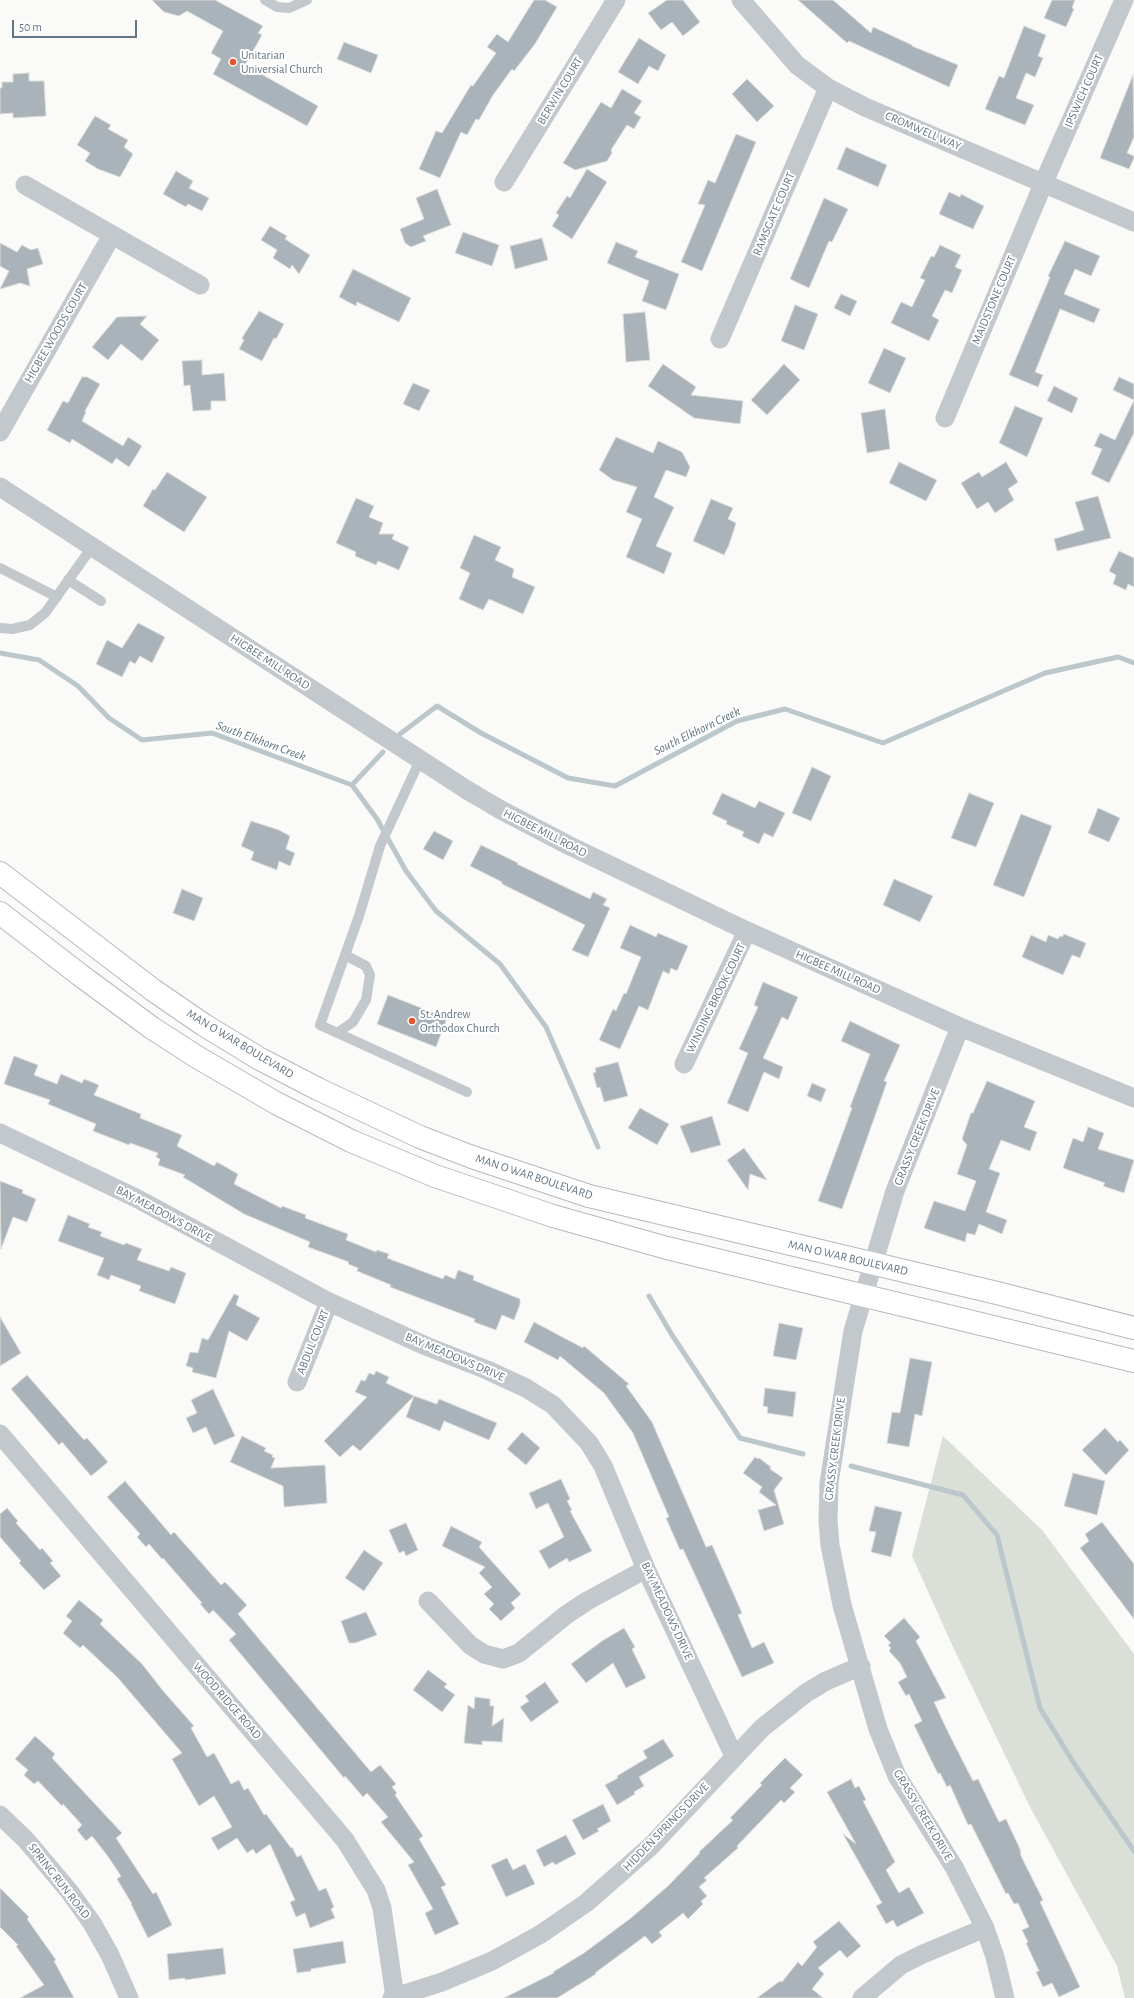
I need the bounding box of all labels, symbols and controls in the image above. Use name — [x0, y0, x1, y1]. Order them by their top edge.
scale bar — [14, 12, 139, 38]
text: 50 m — [19, 21, 42, 33]
place label: Unitarian Universial Church — [241, 48, 323, 76]
street label: IPSWICH COURT — [1061, 52, 1107, 130]
street label: BERWIN COURT — [534, 55, 586, 127]
marker: Unitarian Universial Church — [228, 57, 238, 67]
street label: CROMWELL WAY — [883, 108, 963, 154]
street label: RAMSGATE COURT — [750, 170, 798, 258]
street label: MAIDSTONE COURT — [969, 253, 1019, 347]
street label: HIGBEE WOODS COURT — [22, 280, 90, 386]
street label: HIGBEE MILL ROAD — [228, 631, 312, 693]
water label: South Elkhorn Creek — [651, 703, 743, 759]
water label: South Elkhorn Creek — [214, 718, 308, 764]
street label: HIGBEE MILL ROAD — [501, 806, 589, 860]
street label: WINDING BROOK COURT — [683, 941, 749, 1055]
street label: HIGBEE MILL ROAD — [793, 947, 883, 997]
street label: MAN O WAR BOULEVARD — [184, 1006, 296, 1082]
place label: St. Andrew Orthodox Church — [420, 1007, 500, 1035]
marker: St. Andrew Orthodox Church — [407, 1016, 417, 1026]
street label: GRASSY CREEK DRIVE — [891, 1086, 943, 1188]
street label: MAN O WAR BOULEVARD — [474, 1151, 594, 1203]
street label: BAY MEADOWS DRIVE — [114, 1183, 214, 1245]
street label: MAN O WAR BOULEVARD — [787, 1237, 909, 1279]
street label: ABDUL COURT — [293, 1307, 333, 1377]
street label: BAY MEADOWS DRIVE — [403, 1330, 507, 1384]
street label: GRASSY CREEK DRIVE — [822, 1397, 848, 1501]
street label: BAY MEADOWS DRIVE — [638, 1560, 696, 1662]
street label: WOOD RIDGE ROAD — [190, 1660, 264, 1742]
street label: GRASSY CREEK DRIVE — [890, 1767, 956, 1863]
street label: HIDDEN SPRINGS DRIVE — [620, 1780, 712, 1874]
street label: SPRING RUN ROAD — [25, 1840, 93, 1922]

